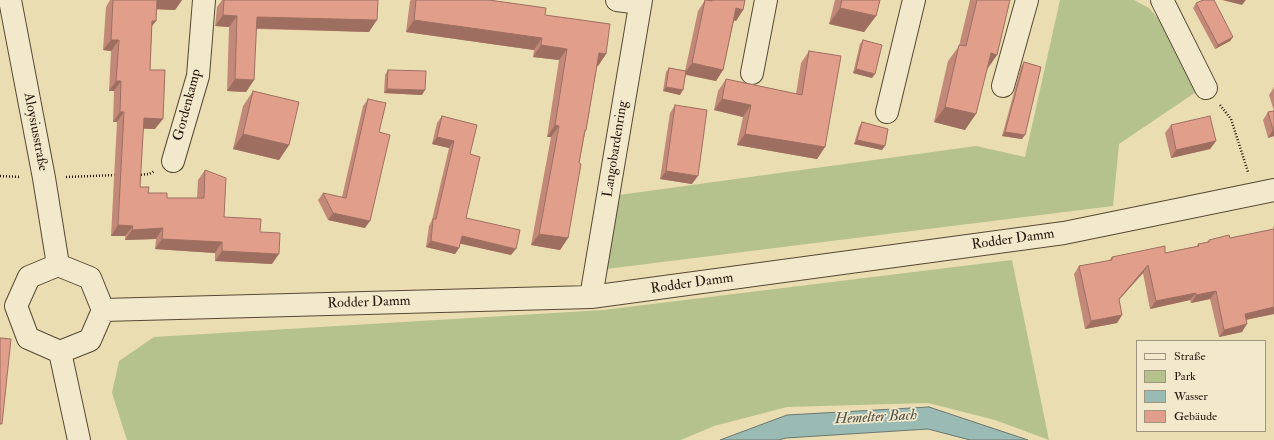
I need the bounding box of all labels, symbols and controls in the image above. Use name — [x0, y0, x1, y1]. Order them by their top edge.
street label: Gordenkamp — [170, 67, 206, 143]
street label: Aloysiusstraße — [19, 91, 51, 173]
street label: Langobardenring — [600, 100, 632, 198]
street label: Rodder Damm — [971, 226, 1055, 254]
street label: Rodder Damm — [650, 270, 734, 298]
street label: Rodder Damm — [327, 293, 411, 313]
legend — [1136, 340, 1266, 432]
text: Straße — [1174, 349, 1205, 364]
text: Park — [1174, 369, 1196, 384]
text: Wasser — [1174, 389, 1208, 404]
water label: Hemelter Bach — [834, 407, 918, 429]
text: Gebäude — [1174, 409, 1217, 424]

